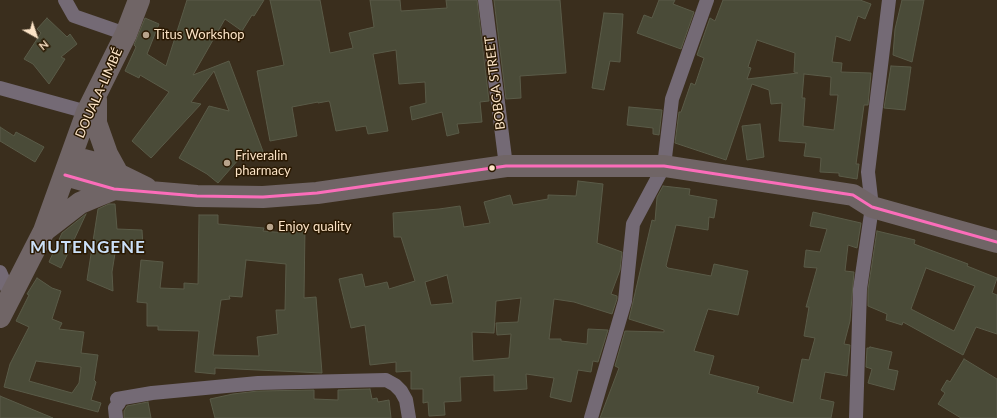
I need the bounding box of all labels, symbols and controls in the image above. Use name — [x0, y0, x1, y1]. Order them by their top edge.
north arrow — [16, 16, 56, 56]
place label: Titus Workshop — [154, 27, 245, 43]
marker: Titus Workshop — [141, 30, 151, 40]
street label: BOBGA STREET — [482, 35, 508, 131]
text: N — [37, 38, 51, 53]
street label: DOUALA-LIMBÉ — [72, 45, 126, 141]
place label: Friveralin pharmacy — [235, 148, 291, 179]
marker: Friveralin pharmacy — [222, 158, 232, 168]
unlabelled marker — [487, 163, 497, 173]
place label: Enjoy quality — [278, 219, 351, 235]
marker: Enjoy quality — [265, 222, 275, 232]
district label: MUTENGENE — [30, 238, 146, 258]

